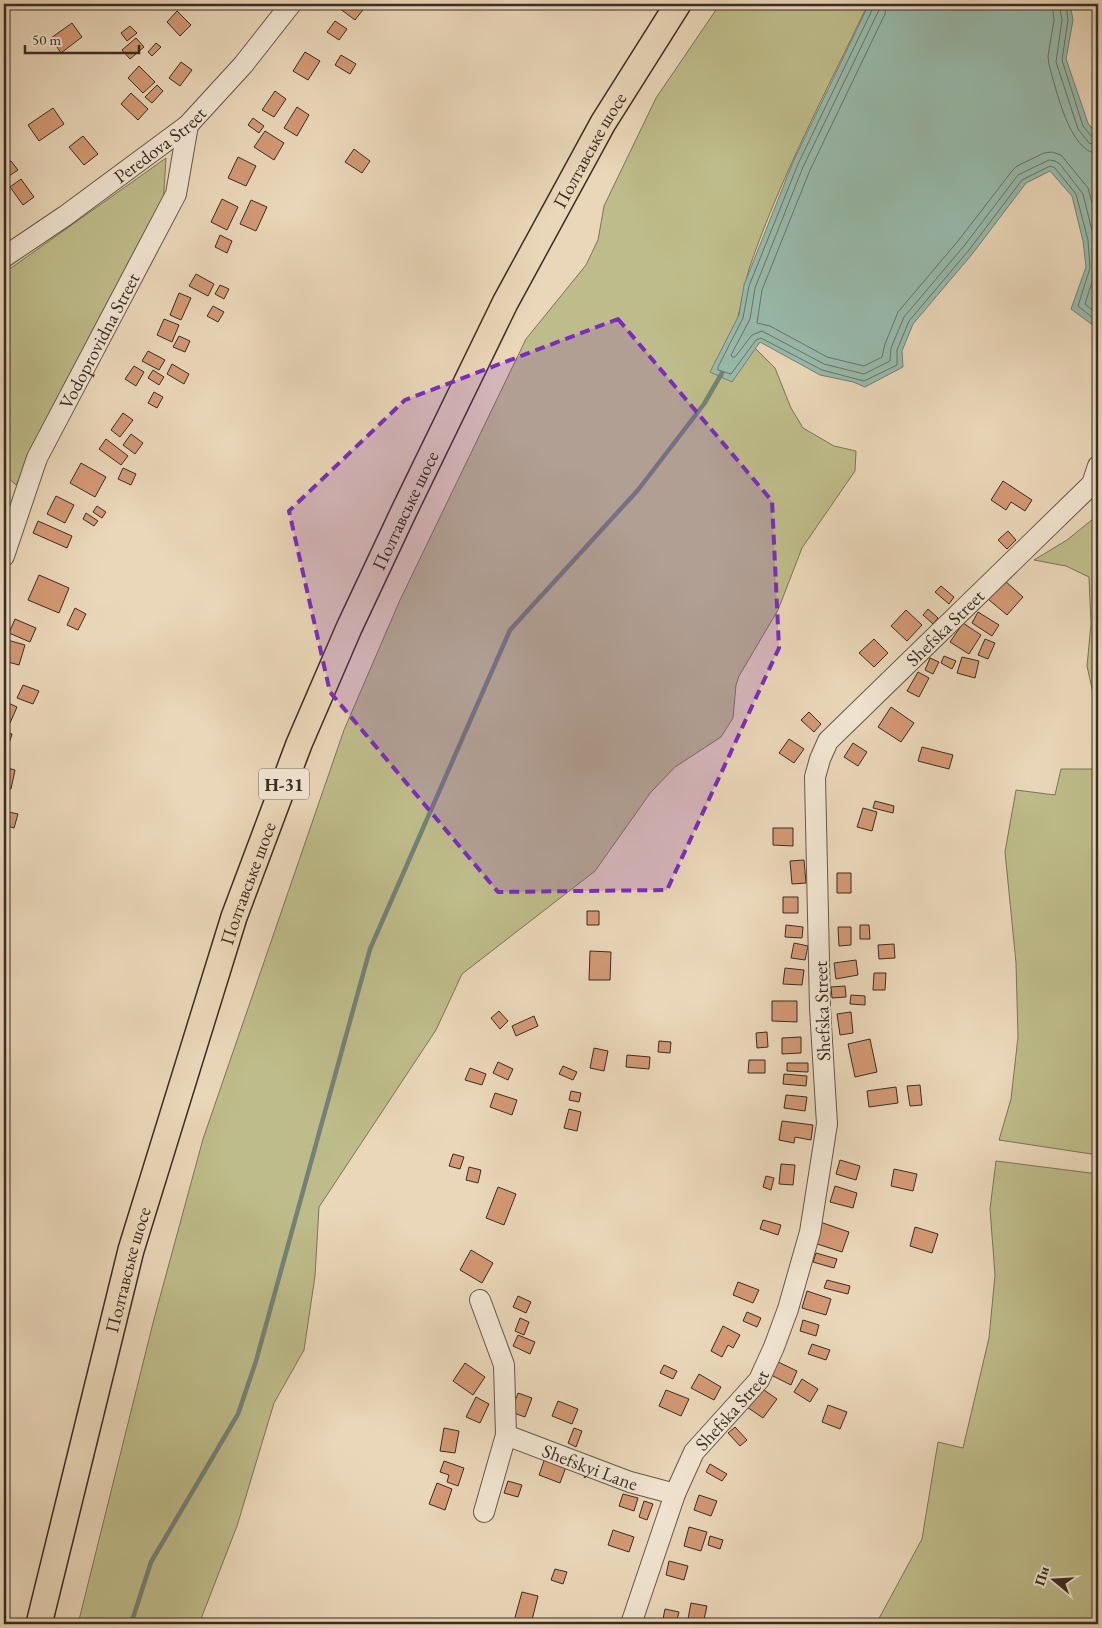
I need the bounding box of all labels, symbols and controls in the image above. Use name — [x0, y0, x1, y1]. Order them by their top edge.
scale bar — [25, 22, 139, 54]
text: 50 m — [32, 30, 61, 49]
street label: Полтавське шосе — [547, 87, 632, 212]
street label: Peredova Street — [108, 101, 211, 188]
street label: Vodoprovidna Street — [53, 268, 145, 413]
street label: Полтавське шосе — [366, 447, 444, 574]
street label: Shefska Street — [900, 583, 989, 671]
road number: Н-31 — [259, 769, 309, 800]
street label: Полтавське шосе — [214, 818, 281, 948]
street label: Shefska Street — [808, 960, 836, 1062]
street label: Полтавське шосе — [99, 1204, 156, 1335]
street label: Shefska Street — [689, 1366, 774, 1456]
street label: Shefskyi Lane — [539, 1437, 640, 1496]
north arrow — [1030, 1556, 1080, 1606]
text: Пн — [1030, 1564, 1053, 1588]

